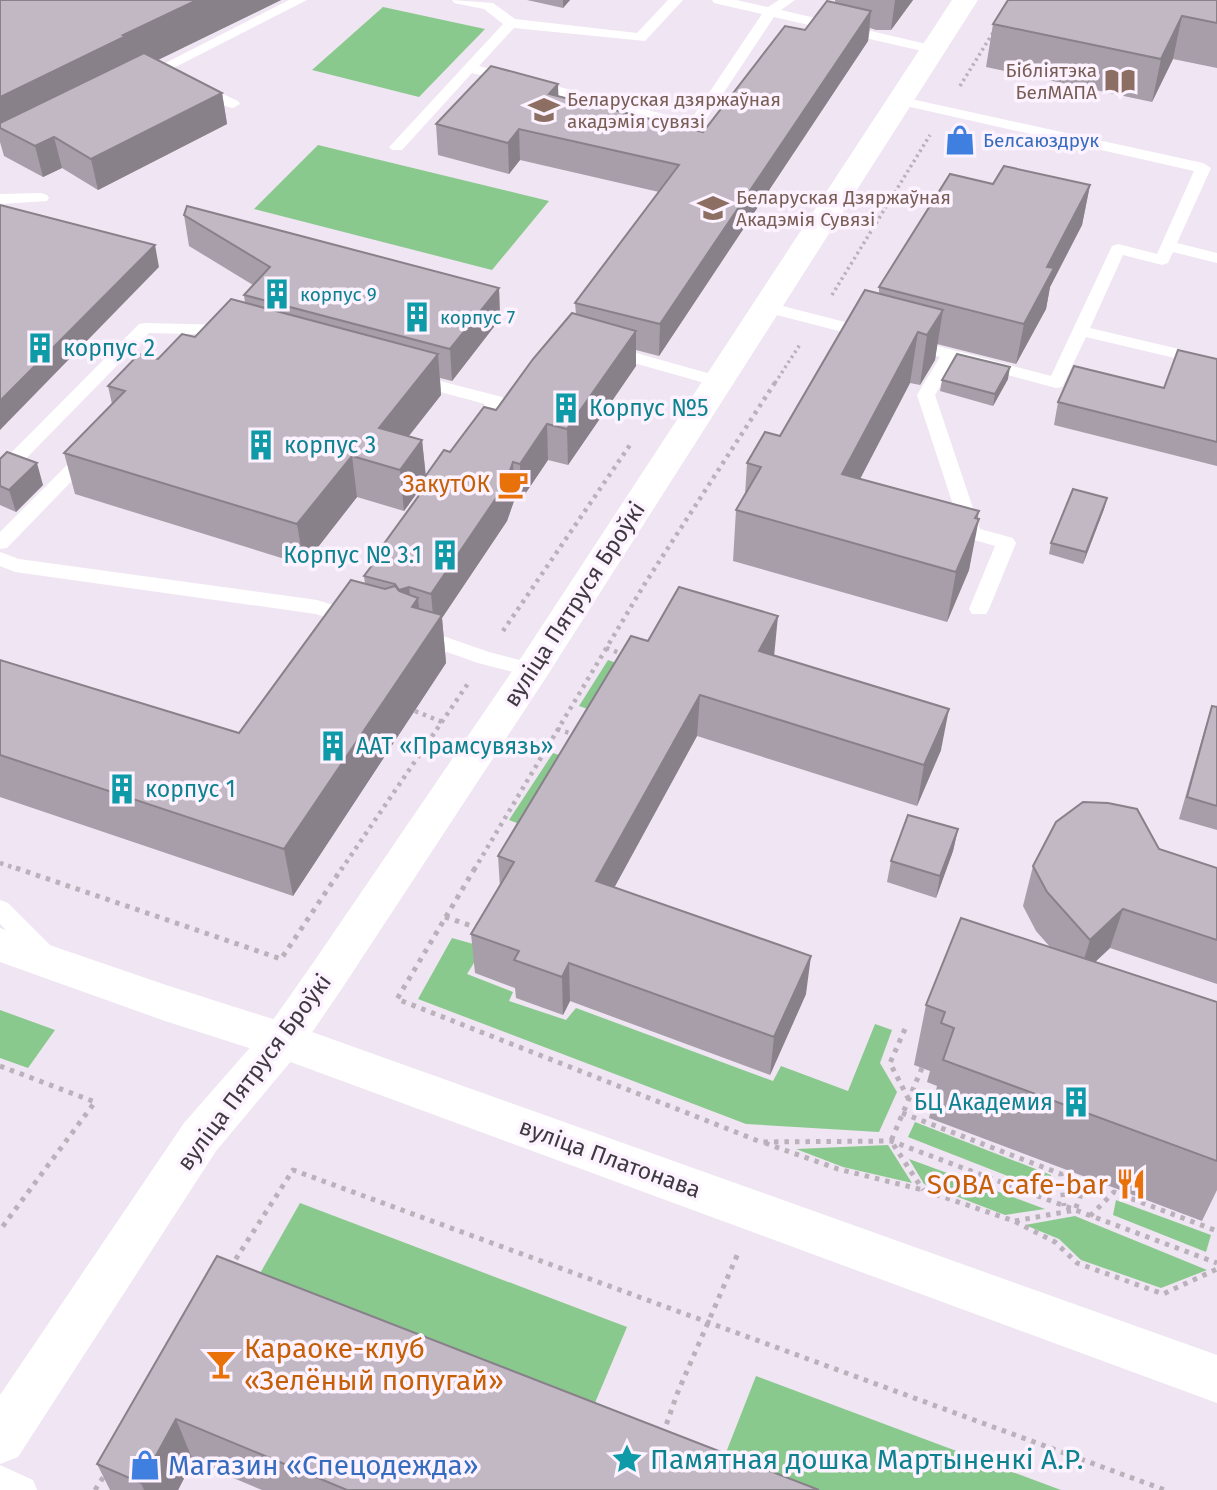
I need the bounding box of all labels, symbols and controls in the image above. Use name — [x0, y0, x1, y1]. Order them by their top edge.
place label: Бібліятэка БелМАПА — [1005, 59, 1097, 104]
library icon: Бібліятэка БелМАПА — [1103, 64, 1137, 98]
place label: Беларуская дзяржаўная акадэмія сувязі — [567, 88, 781, 133]
school or university icon: Беларуская дзяржаўная акадэмія сувязі — [527, 93, 561, 127]
shop icon: Белсаюздрук — [943, 123, 977, 157]
place label: Белсаюздрук — [983, 129, 1099, 152]
place label: Беларуская Дзяржаўная Акадэмія Сувязі — [736, 186, 951, 231]
school or university icon: Беларуская Дзяржаўная Акадэмія Сувязі — [696, 191, 730, 225]
building icon: корпус 9 — [260, 277, 294, 311]
place label: корпус 9 — [300, 283, 377, 306]
building icon: корпус 7 — [400, 300, 434, 334]
place label: корпус 7 — [440, 306, 515, 329]
building icon: корпус 2 — [23, 331, 57, 365]
place label: корпус 2 — [63, 334, 155, 362]
building icon: Корпус №5 — [549, 391, 583, 425]
place label: Корпус №5 — [589, 394, 709, 422]
building icon: корпус 3 — [244, 428, 278, 462]
place label: корпус 3 — [284, 431, 376, 459]
cafe icon: ЗакутОК — [496, 467, 530, 501]
place label: ЗакутОК — [402, 470, 490, 498]
street label: вуліца Пятруся Броўкі — [497, 496, 651, 712]
building icon: Корпус № 3.1 — [428, 538, 462, 572]
place label: Корпус № 3.1 — [283, 541, 422, 569]
building icon: ААТ «Прамсувязь» — [316, 729, 350, 763]
place label: ААТ «Прамсувязь» — [356, 732, 554, 760]
building icon: корпус 1 — [105, 772, 139, 806]
place label: корпус 1 — [145, 775, 236, 803]
street label: вуліца Пятруся Броўкі — [171, 968, 337, 1176]
building icon: БЦ Академия — [1059, 1085, 1093, 1119]
place label: БЦ Академия — [914, 1088, 1053, 1116]
street label: вуліца Платонава — [515, 1112, 705, 1204]
restaurant icon: SOBA cafe-bar — [1114, 1167, 1148, 1201]
place label: SOBA cafe-bar — [927, 1168, 1108, 1201]
place label: Караоке-клуб «Зелёный попугай» — [244, 1332, 504, 1397]
bar icon: Караоке-клуб «Зелёный попугай» — [204, 1347, 238, 1381]
place icon: Памятная дошка Мартыненкі А.Р. — [610, 1442, 644, 1476]
place label: Памятная дошка Мартыненкі А.Р. — [650, 1443, 1084, 1476]
shop icon: Магазин «Спецодежда» — [128, 1448, 162, 1482]
place label: Магазин «Спецодежда» — [168, 1449, 479, 1482]

